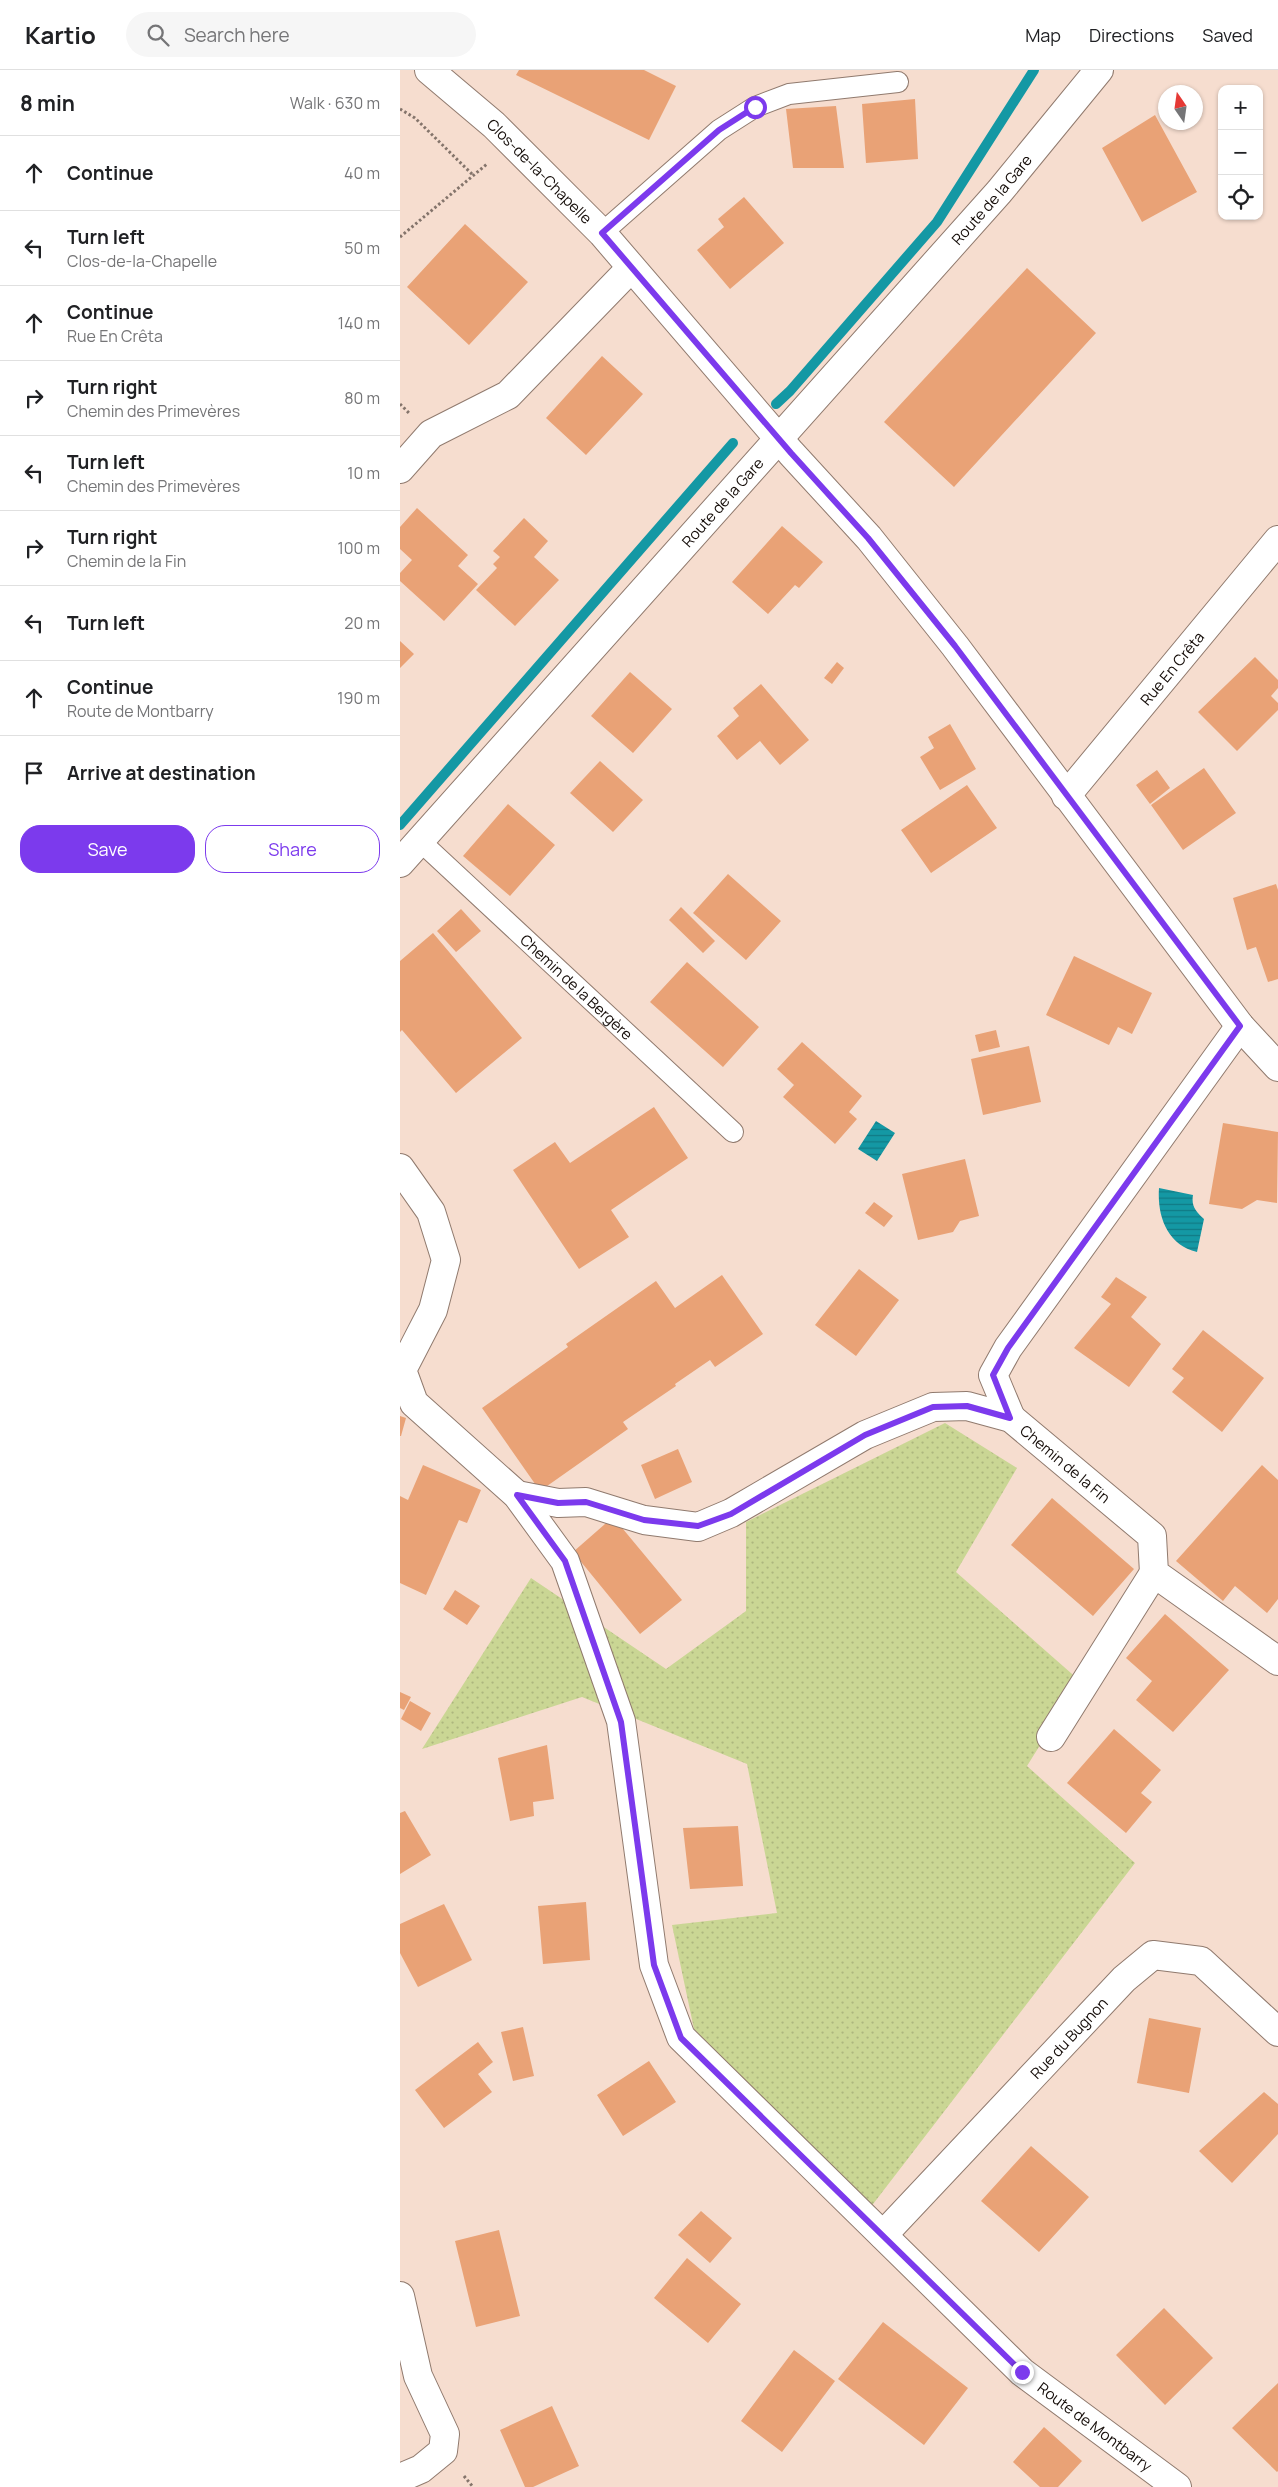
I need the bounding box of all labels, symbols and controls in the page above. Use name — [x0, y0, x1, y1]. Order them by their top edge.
search box — [126, 12, 476, 57]
text: Kartio — [25, 18, 96, 51]
icon: search — [144, 21, 172, 49]
text: Search here — [184, 22, 290, 48]
text: Map — [1025, 23, 1061, 47]
text: Directions — [1089, 23, 1174, 47]
text: Saved — [1202, 23, 1253, 47]
north arrow — [1158, 85, 1203, 130]
map controls — [1218, 85, 1263, 220]
button: + — [1218, 85, 1263, 130]
text: 8 min — [20, 89, 75, 117]
text: Walk · 630 m — [290, 92, 380, 114]
route start — [744, 96, 767, 119]
street label: Clos-de-la-Chapelle — [483, 113, 597, 228]
button: − — [1218, 130, 1263, 175]
street label: Route de la Gare — [946, 149, 1037, 249]
icon: ahead — [20, 159, 48, 187]
text: Continue — [67, 160, 153, 186]
text: 40 m — [344, 162, 380, 184]
button: locate — [1218, 175, 1263, 220]
text: Turn left — [67, 224, 145, 250]
icon: left — [20, 234, 48, 262]
text: 50 m — [344, 237, 380, 259]
text: Clos-de-la-Chapelle — [67, 250, 217, 272]
text: Continue — [67, 299, 153, 325]
icon: ahead — [20, 309, 48, 337]
text: 140 m — [338, 312, 380, 334]
text: Rue En Crêta — [67, 325, 163, 347]
text: Turn right — [67, 374, 157, 400]
icon: right — [20, 384, 48, 412]
text: 80 m — [344, 387, 380, 409]
text: Chemin des Primevères — [67, 400, 240, 422]
text: Turn left — [67, 449, 145, 475]
street label: Route de la Gare — [677, 453, 768, 551]
icon: left — [20, 459, 48, 487]
text: 10 m — [347, 462, 380, 484]
text: Chemin des Primevères — [67, 475, 240, 497]
text: Turn right — [67, 524, 157, 550]
icon: right — [20, 534, 48, 562]
text: 100 m — [337, 537, 380, 559]
text: Chemin de la Fin — [67, 550, 186, 572]
icon: left — [20, 609, 48, 637]
text: Turn left — [67, 610, 145, 636]
text: 20 m — [344, 612, 380, 634]
street label: Rue En Crêta — [1135, 627, 1209, 709]
text: Continue — [67, 674, 153, 700]
icon: ahead — [20, 684, 48, 712]
text: 190 m — [337, 687, 380, 709]
text: Route de Montbarry — [67, 700, 214, 722]
icon: arrive — [20, 759, 48, 787]
text: Arrive at destination — [67, 760, 256, 786]
button: Save — [20, 825, 195, 873]
button: Share — [205, 825, 380, 873]
street label: Chemin de la Bergère — [516, 929, 638, 1045]
street label: Chemin de la Fin — [1016, 1420, 1115, 1508]
street label: Rue du Bugnon — [1025, 1992, 1112, 2083]
route end — [1011, 2361, 1034, 2384]
street label: Route de Montbarry — [1034, 2377, 1157, 2476]

